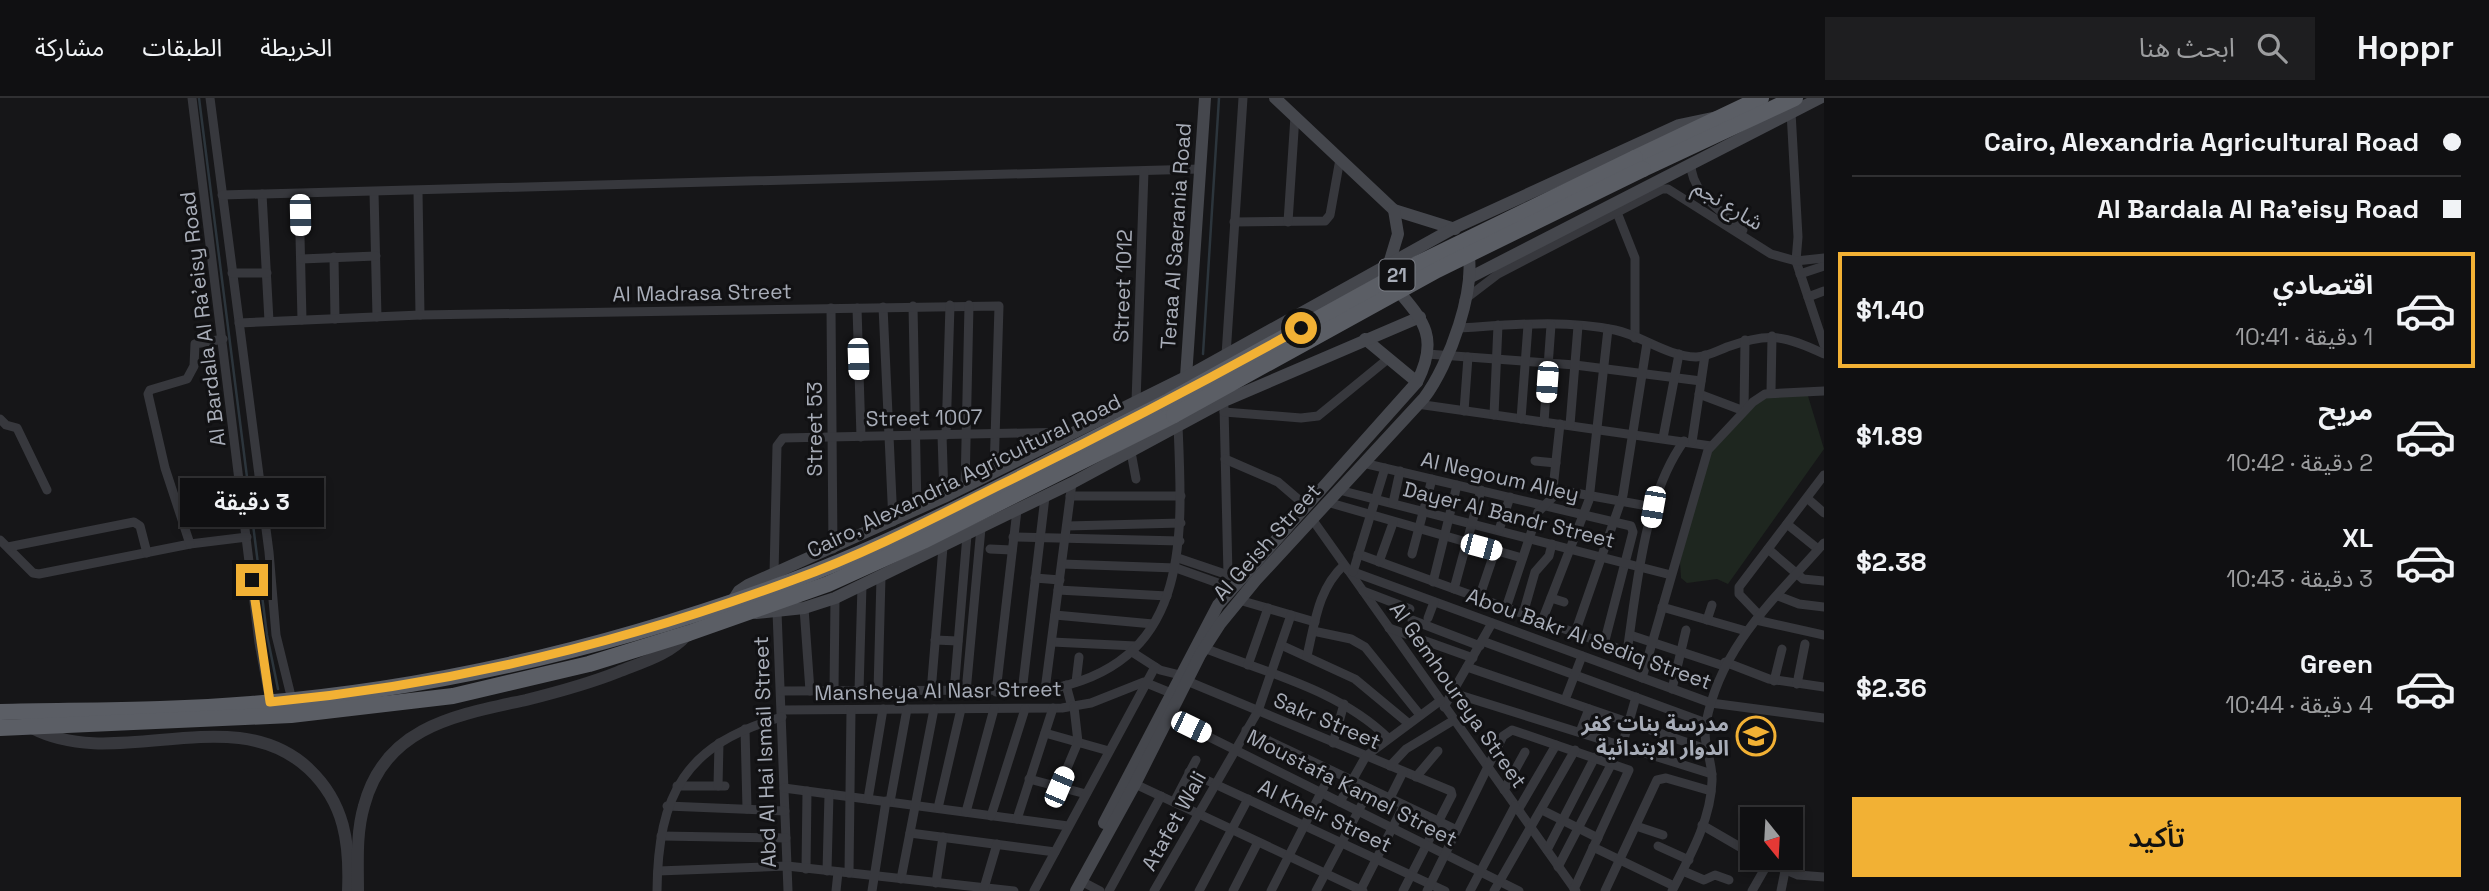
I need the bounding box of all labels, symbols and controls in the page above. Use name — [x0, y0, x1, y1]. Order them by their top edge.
search box — [1825, 17, 2315, 80]
text: Hoppr — [2357, 27, 2454, 69]
icon: search — [2253, 29, 2291, 67]
text: ابحث هنا — [2139, 31, 2235, 65]
text: مشاركة — [35, 32, 104, 63]
text: الطبقات — [142, 32, 222, 63]
text: الخريطة — [260, 32, 332, 63]
street label: Teraa Al Saerania Road — [1154, 122, 1197, 350]
text: Cairo, Alexandria Agricultural Road — [1984, 125, 2419, 159]
street label: شارع نجم — [1687, 173, 1768, 238]
street label: Al Bardala Al Ra'eisy Road — [173, 190, 232, 448]
text: Al Bardala Al Ra'eisy Road — [2097, 192, 2419, 226]
car — [290, 194, 311, 236]
street label: Street 1012 — [1107, 229, 1138, 343]
road number: 21 — [1380, 260, 1414, 290]
text: اقتصادي — [2273, 268, 2373, 302]
street label: Al Madrasa Street — [612, 277, 792, 308]
icon: car — [2394, 279, 2457, 342]
text: $1.40 — [1856, 293, 1925, 327]
route start — [1285, 312, 1317, 344]
text: 1 دقيقة · 10:41 — [2235, 322, 2373, 352]
car — [847, 338, 870, 380]
car — [1536, 360, 1559, 404]
street label: Street 53 — [801, 382, 828, 476]
street label: Cairo, Alexandria Agricultural Road — [802, 387, 1125, 564]
text: مريح — [2318, 394, 2373, 428]
street label: Street 1007 — [865, 403, 983, 432]
icon: car — [2394, 405, 2457, 468]
text: $1.89 — [1856, 419, 1923, 453]
street label: Al Negoum Alley — [1418, 445, 1582, 508]
text: 2 دقيقة · 10:42 — [2226, 448, 2373, 478]
street label: Dayer Al Bandr Street — [1400, 475, 1618, 554]
street label: Al Geish Street — [1207, 477, 1326, 606]
callout: 3 دقيقة — [180, 478, 324, 528]
car — [1640, 484, 1667, 530]
text: 3 دقيقة — [214, 487, 290, 517]
text: XL — [2342, 521, 2373, 555]
car — [1458, 531, 1505, 563]
icon: car — [2394, 531, 2457, 594]
text: $2.38 — [1856, 545, 1926, 579]
route end — [236, 564, 268, 596]
text: 3 دقيقة · 10:43 — [2226, 564, 2373, 594]
street label: Abou Bakr Al Sediq Street — [1463, 582, 1716, 696]
street label: Al Gemhoureya Street — [1384, 596, 1533, 793]
street label: Abd Al Hai Ismail Street — [747, 636, 782, 868]
text: Green — [2300, 647, 2373, 681]
icon: car — [2394, 657, 2457, 720]
text: $2.36 — [1856, 671, 1927, 705]
street label: Mansheya Al Nasr Street — [814, 675, 1062, 706]
street label: Sakr Street — [1270, 686, 1385, 755]
text: 4 دقيقة · 10:44 — [2225, 690, 2373, 720]
car — [1168, 708, 1215, 746]
place label: مدرسة بنات كفر الدوار الابتدائية — [1581, 710, 1729, 761]
school or university icon: مدرسة بنات كفر الدوار الابتدائية — [1735, 715, 1777, 757]
street label: Moustafa Kamel Street — [1243, 723, 1462, 852]
car — [1042, 764, 1077, 810]
street label: Atafet Wali — [1135, 766, 1212, 875]
street label: Al Kheir Street — [1254, 773, 1396, 858]
button: تأكيد — [1852, 797, 2461, 877]
north arrow — [1740, 807, 1802, 870]
map controls — [1740, 807, 1803, 870]

